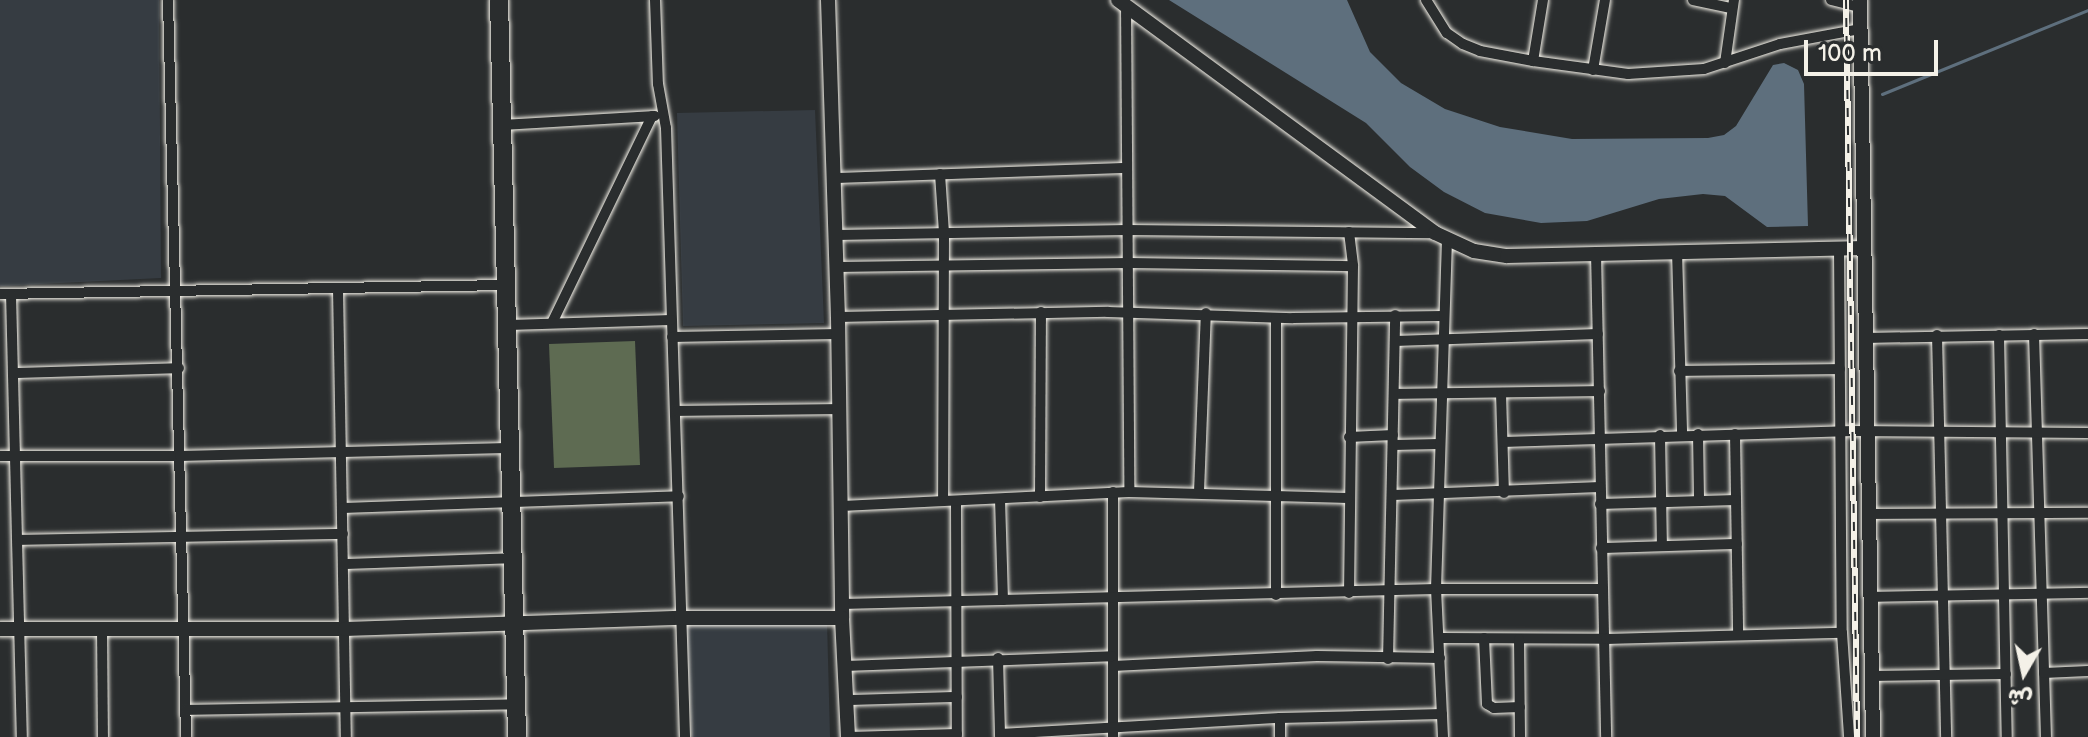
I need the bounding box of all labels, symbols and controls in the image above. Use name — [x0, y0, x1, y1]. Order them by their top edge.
scale bar — [1808, 24, 1942, 74]
text: 100 m — [1818, 39, 1882, 68]
north arrow — [1984, 633, 2064, 713]
text: ش — [2006, 682, 2034, 712]

